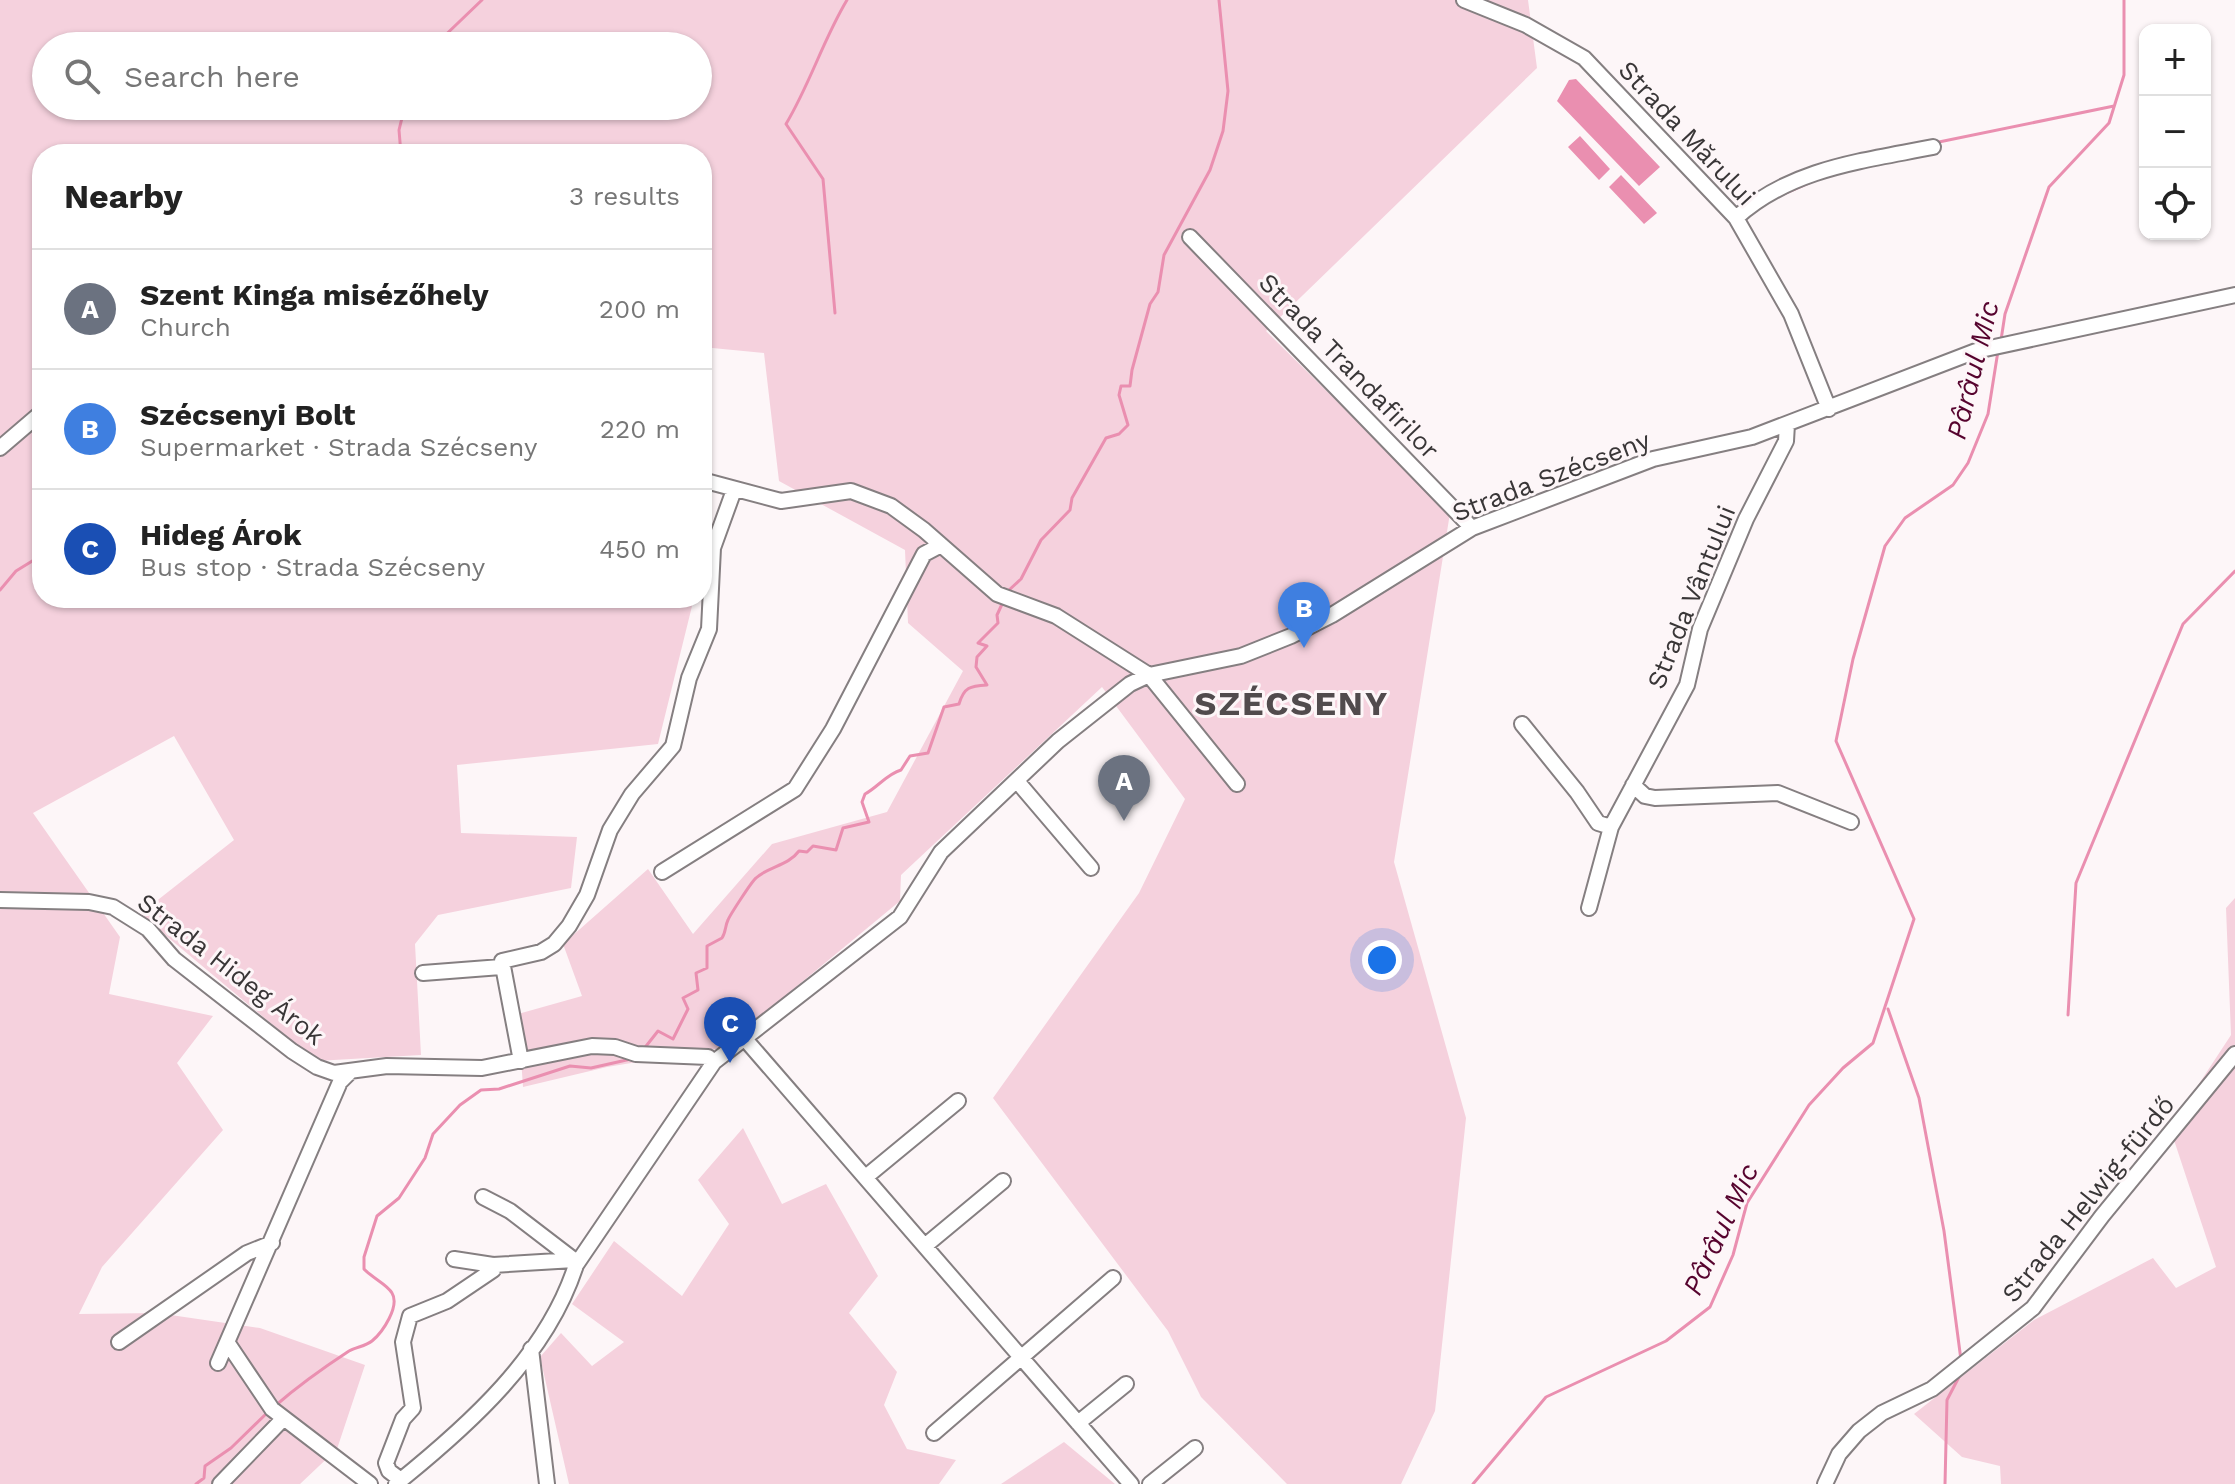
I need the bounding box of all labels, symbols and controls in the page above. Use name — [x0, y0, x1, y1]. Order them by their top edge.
map controls — [2139, 24, 2211, 240]
button: + — [2139, 24, 2211, 96]
search box — [32, 32, 712, 120]
icon: search — [60, 54, 104, 98]
street label: Strada Mărului — [1613, 55, 1761, 211]
text: Search here — [124, 59, 300, 94]
button: − — [2139, 96, 2211, 168]
button: locate — [2139, 168, 2211, 240]
text: Nearby — [64, 176, 183, 216]
text: 3 results — [569, 181, 680, 211]
street label: Strada Trandafirilor — [1253, 267, 1445, 465]
text: Szent Kinga misézőhely — [140, 277, 489, 312]
text: A — [81, 294, 99, 324]
text: 200 m — [599, 294, 680, 324]
water label: Pârâul Mic — [1939, 298, 2006, 443]
text: Church — [140, 312, 231, 342]
text: Szécsenyi Bolt — [140, 397, 355, 432]
text: B — [81, 414, 99, 444]
text: 220 m — [600, 414, 680, 444]
street label: Strada Szécseny — [1448, 424, 1655, 528]
text: Supermarket · Strada Szécseny — [140, 432, 537, 462]
street label: Strada Vântului — [1641, 501, 1741, 693]
text: Hideg Árok — [140, 517, 302, 552]
text: C — [81, 534, 99, 564]
text: 450 m — [599, 534, 680, 564]
text: Bus stop · Strada Szécseny — [140, 552, 485, 582]
pin: B — [1278, 582, 1330, 648]
district label: SZÉCSENY — [1195, 683, 1389, 723]
pin: A — [1098, 755, 1150, 821]
street label: Strada Hideg Árok — [132, 887, 330, 1051]
your location — [1362, 940, 1402, 980]
pin: C — [704, 997, 756, 1063]
street label: Strada Helwig-fürdő — [1996, 1090, 2180, 1308]
water label: Pârâul Mic — [1676, 1158, 1765, 1300]

